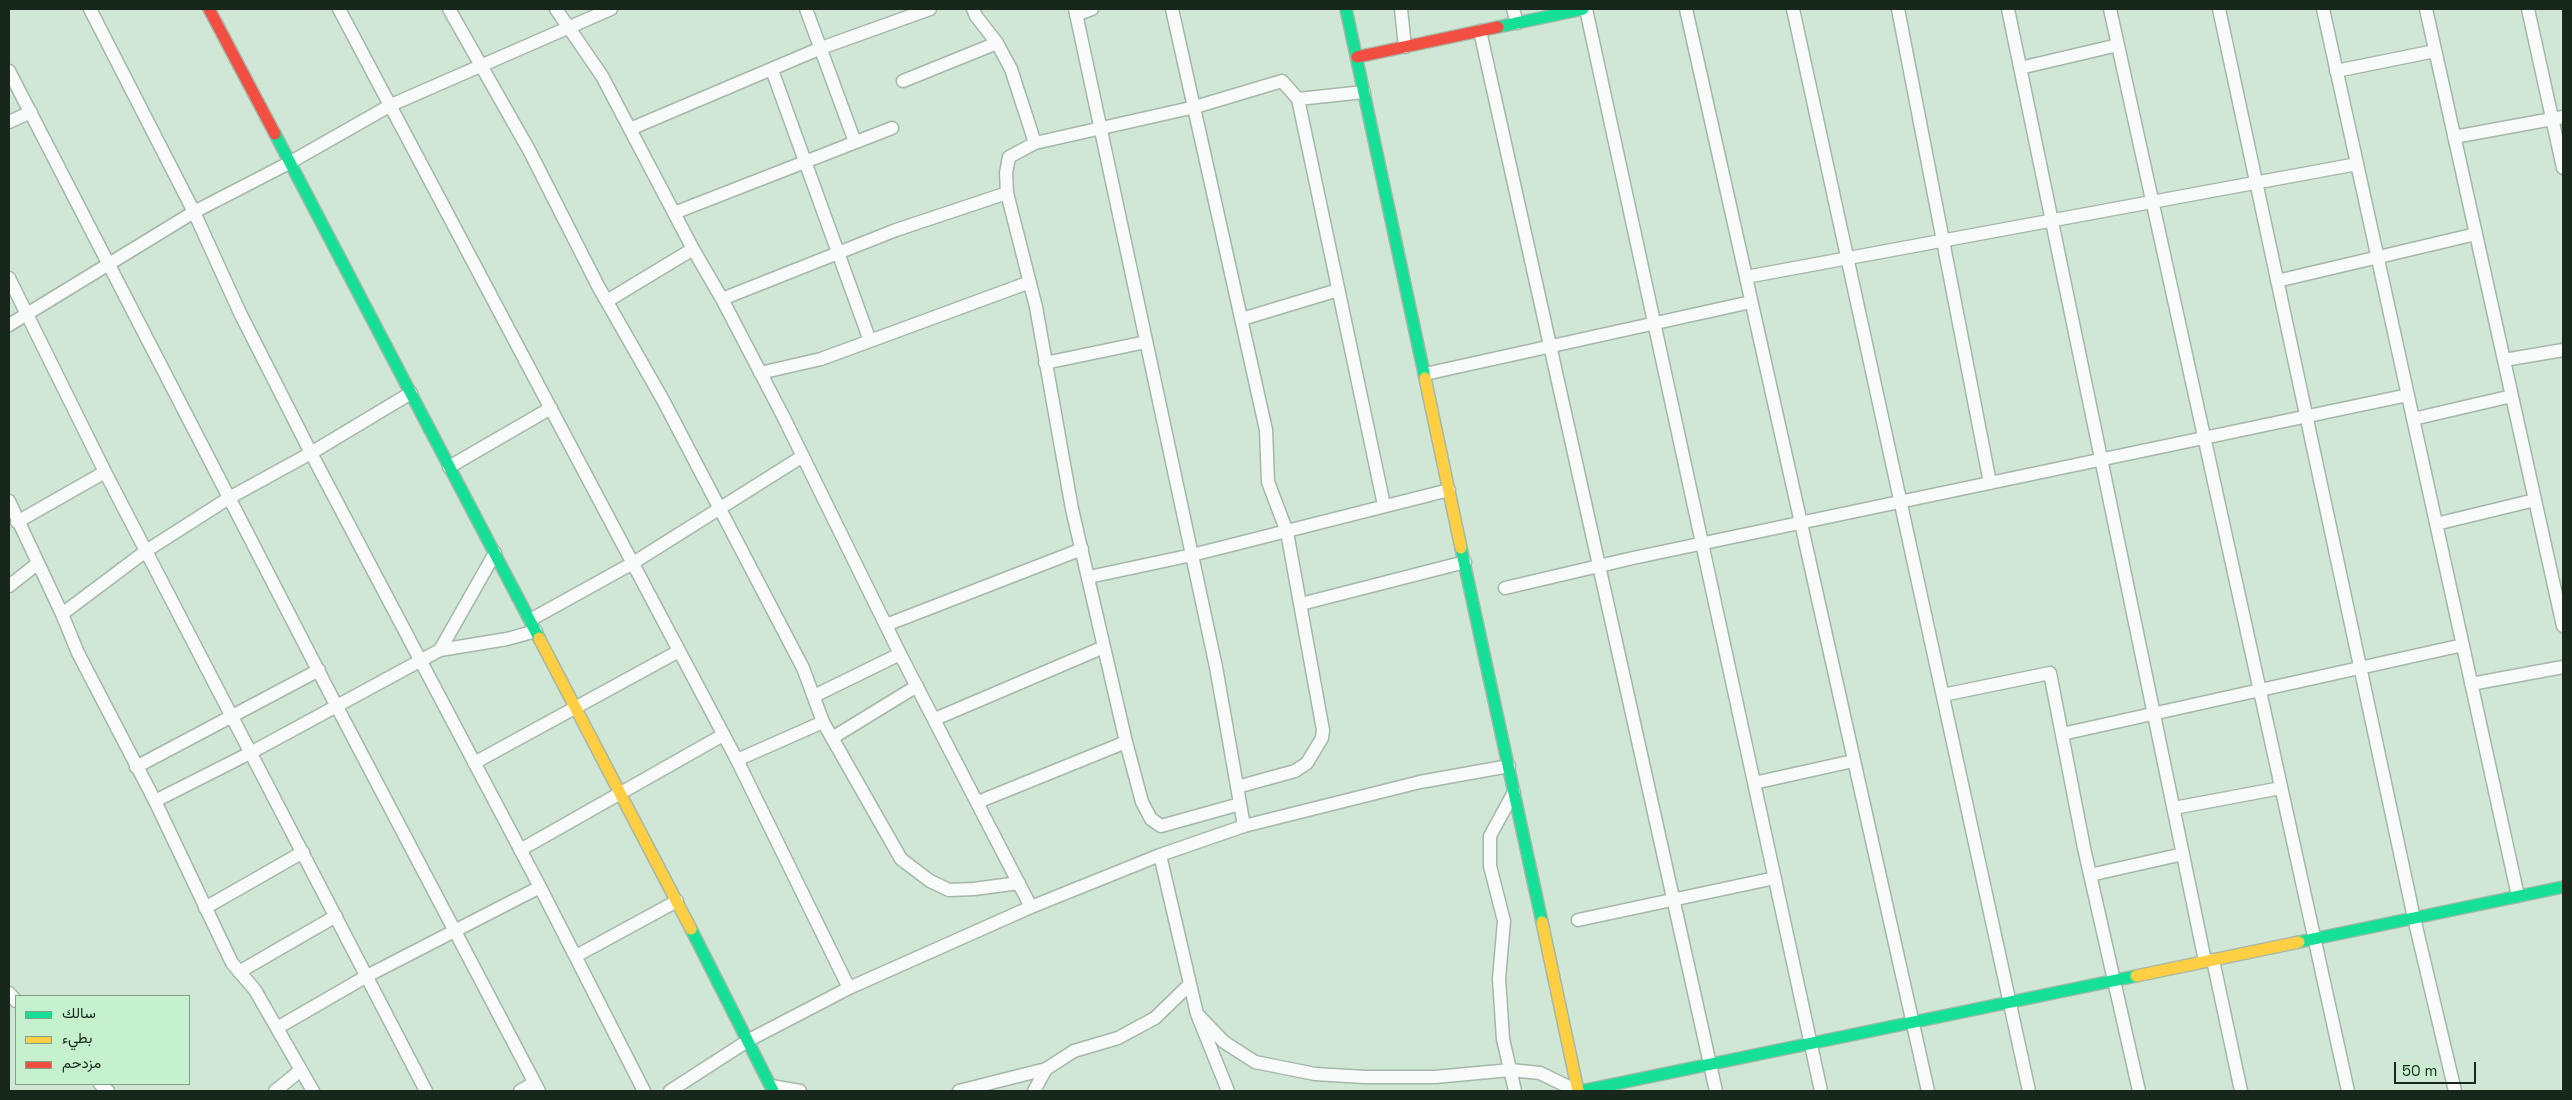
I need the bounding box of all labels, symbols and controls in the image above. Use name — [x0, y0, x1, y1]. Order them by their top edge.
legend — [15, 995, 190, 1085]
text: سالك — [62, 1003, 96, 1022]
text: بطيء — [62, 1028, 92, 1047]
scale bar — [2397, 1052, 2480, 1084]
text: مزدحم — [62, 1053, 101, 1072]
text: 50 m — [2402, 1061, 2437, 1080]

